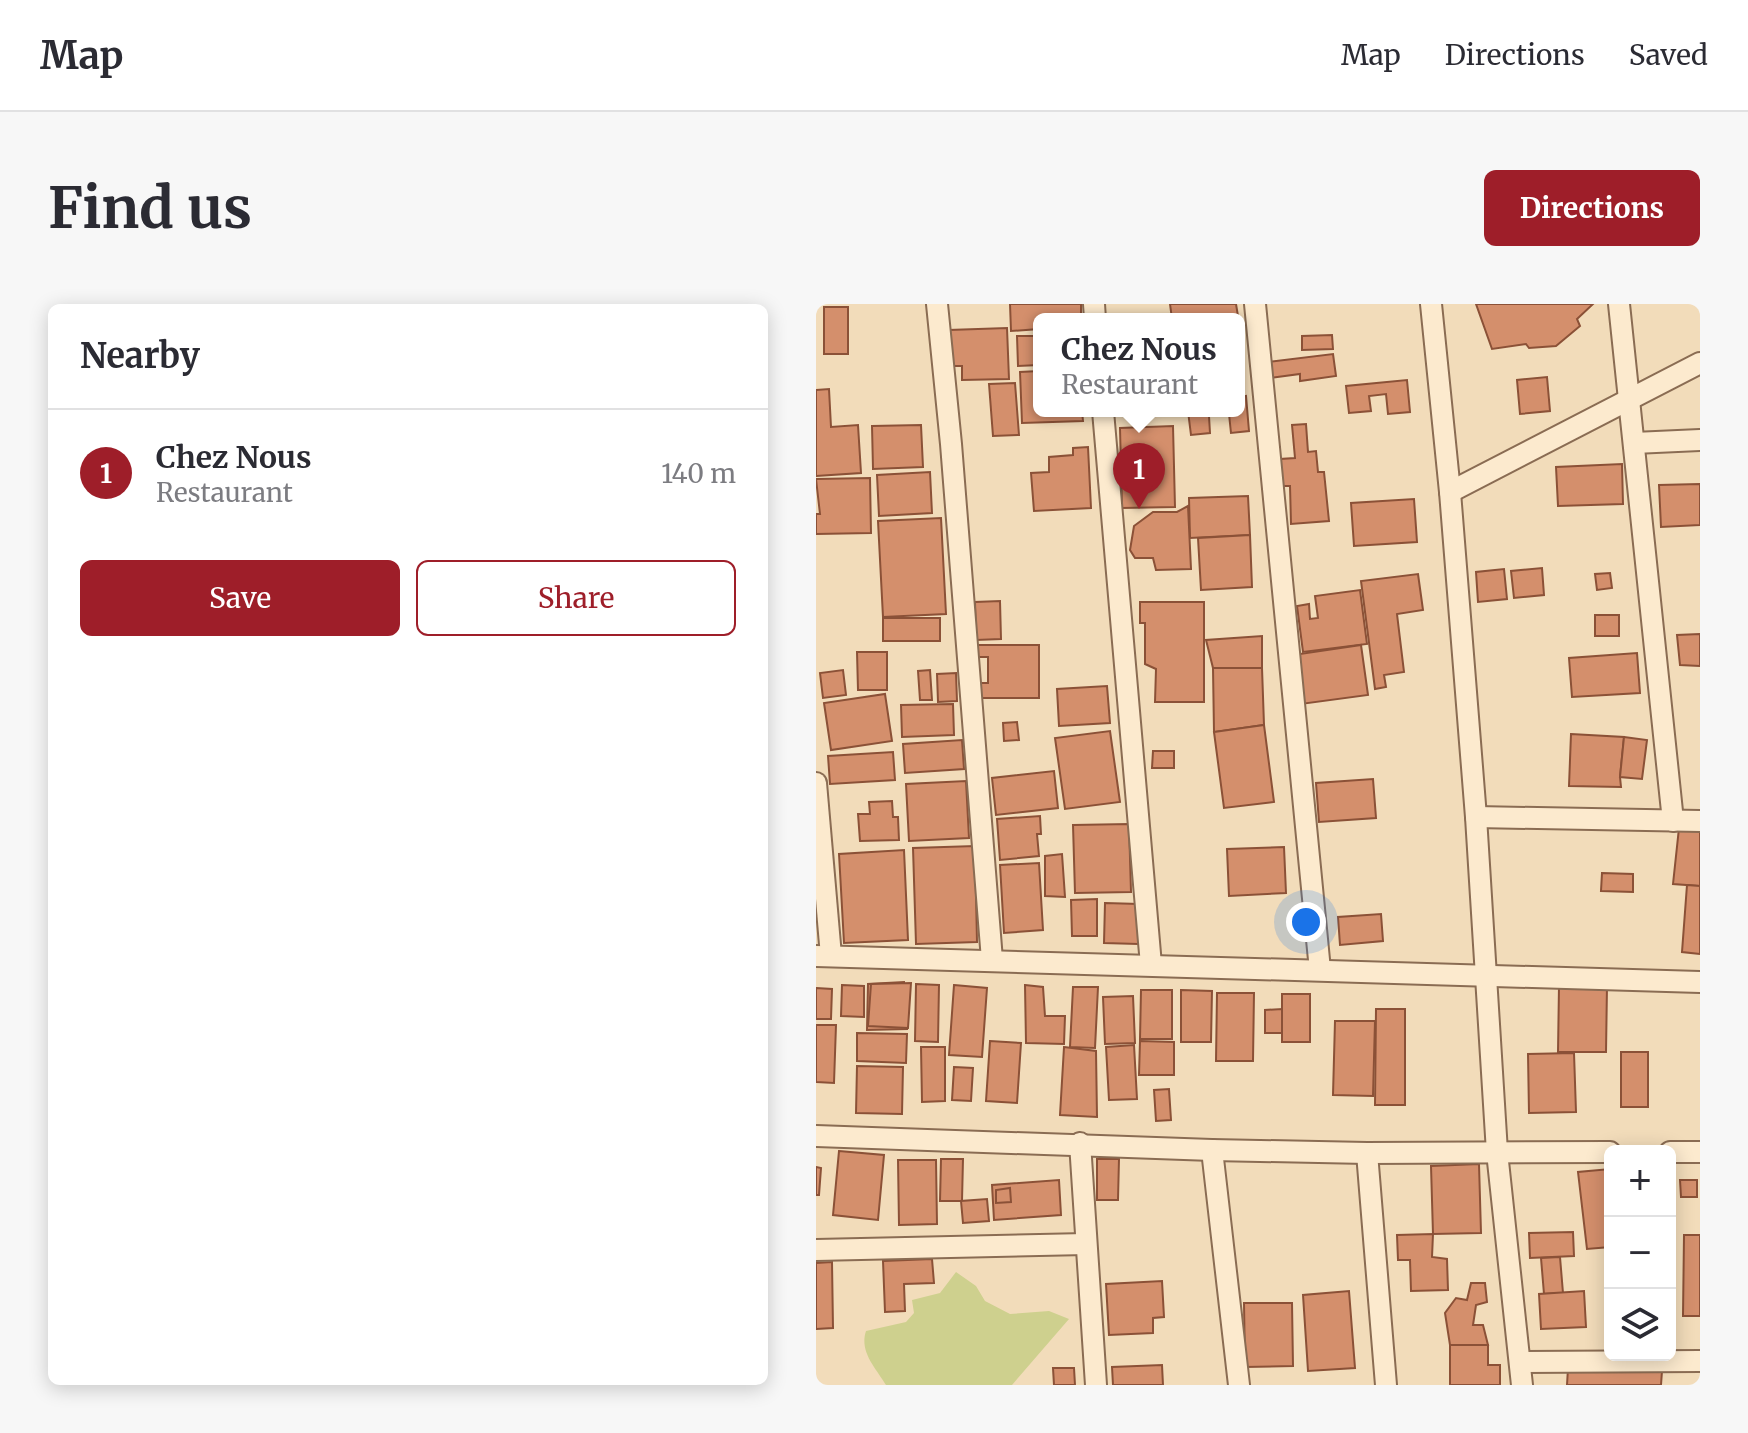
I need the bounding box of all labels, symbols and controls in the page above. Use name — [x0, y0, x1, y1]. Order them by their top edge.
text: Map — [40, 32, 124, 79]
text: Map — [1341, 37, 1401, 73]
text: Directions — [1445, 37, 1585, 73]
text: Saved — [1629, 37, 1708, 73]
button: Directions — [1484, 170, 1700, 246]
text: Find us — [48, 173, 252, 243]
popup — [1033, 313, 1245, 417]
text: Chez Nous — [1061, 330, 1217, 368]
text: Nearby — [80, 335, 200, 377]
text: Restaurant — [1061, 368, 1198, 401]
text: Chez Nous — [156, 438, 311, 476]
pin: 1 — [1113, 443, 1165, 509]
text: 1 — [100, 457, 112, 490]
text: 140 m — [661, 457, 736, 490]
text: Restaurant — [156, 476, 293, 509]
button: Save — [80, 560, 400, 636]
button: Share — [416, 560, 736, 636]
your location — [1286, 902, 1326, 942]
map controls — [1604, 1145, 1676, 1361]
button: + — [1604, 1145, 1676, 1217]
button: − — [1604, 1217, 1676, 1289]
button: layers — [1604, 1289, 1676, 1361]

